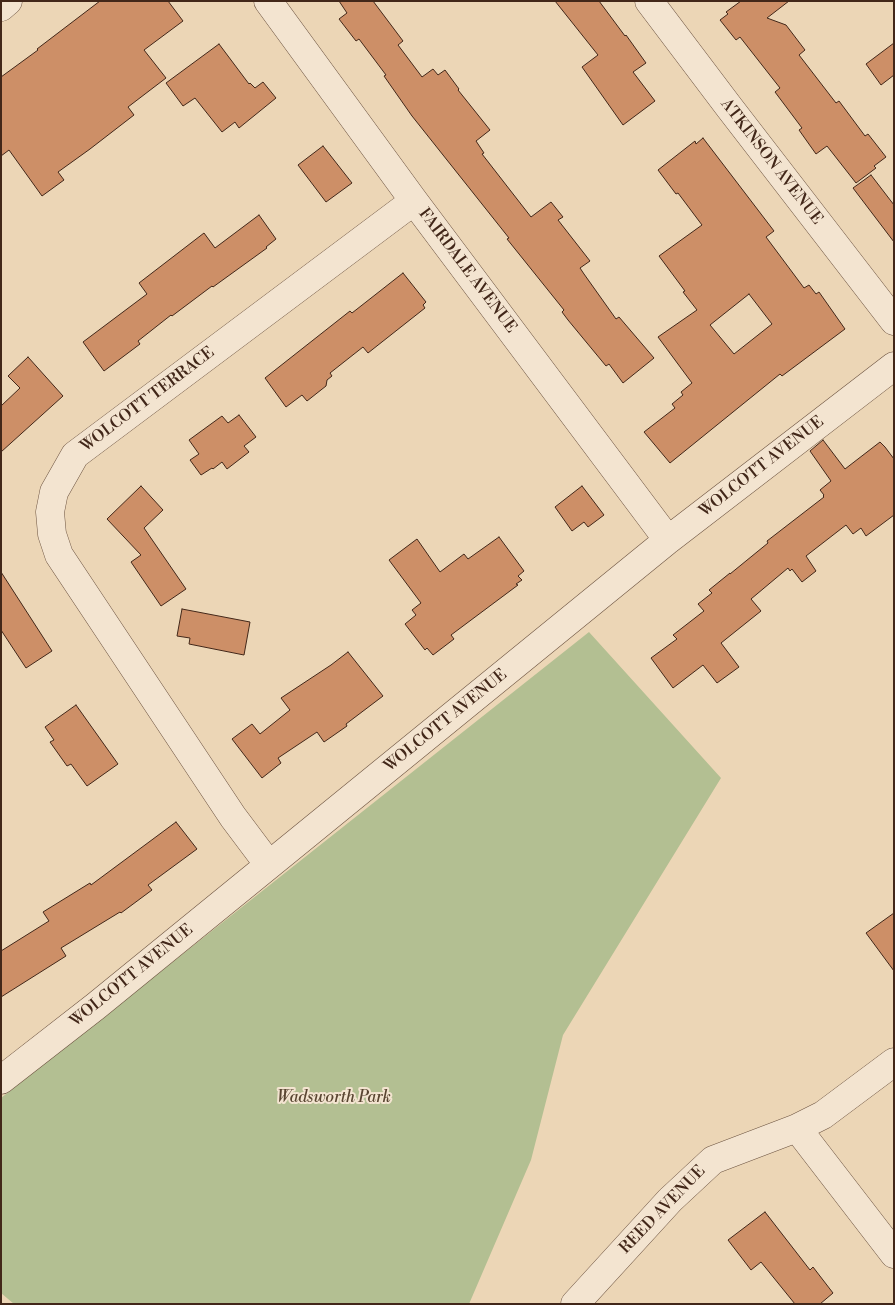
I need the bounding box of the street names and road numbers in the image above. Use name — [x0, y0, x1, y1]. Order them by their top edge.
street label: ATKINSON AVENUE — [716, 95, 826, 229]
street label: FAIRDALE AVENUE — [414, 205, 520, 337]
street label: WOLCOTT TERRACE — [77, 343, 219, 457]
street label: WOLCOTT AVENUE — [696, 413, 828, 521]
street label: WOLCOTT AVENUE — [381, 666, 511, 776]
street label: WOLCOTT AVENUE — [67, 921, 197, 1031]
street label: REED AVENUE — [616, 1162, 710, 1258]

